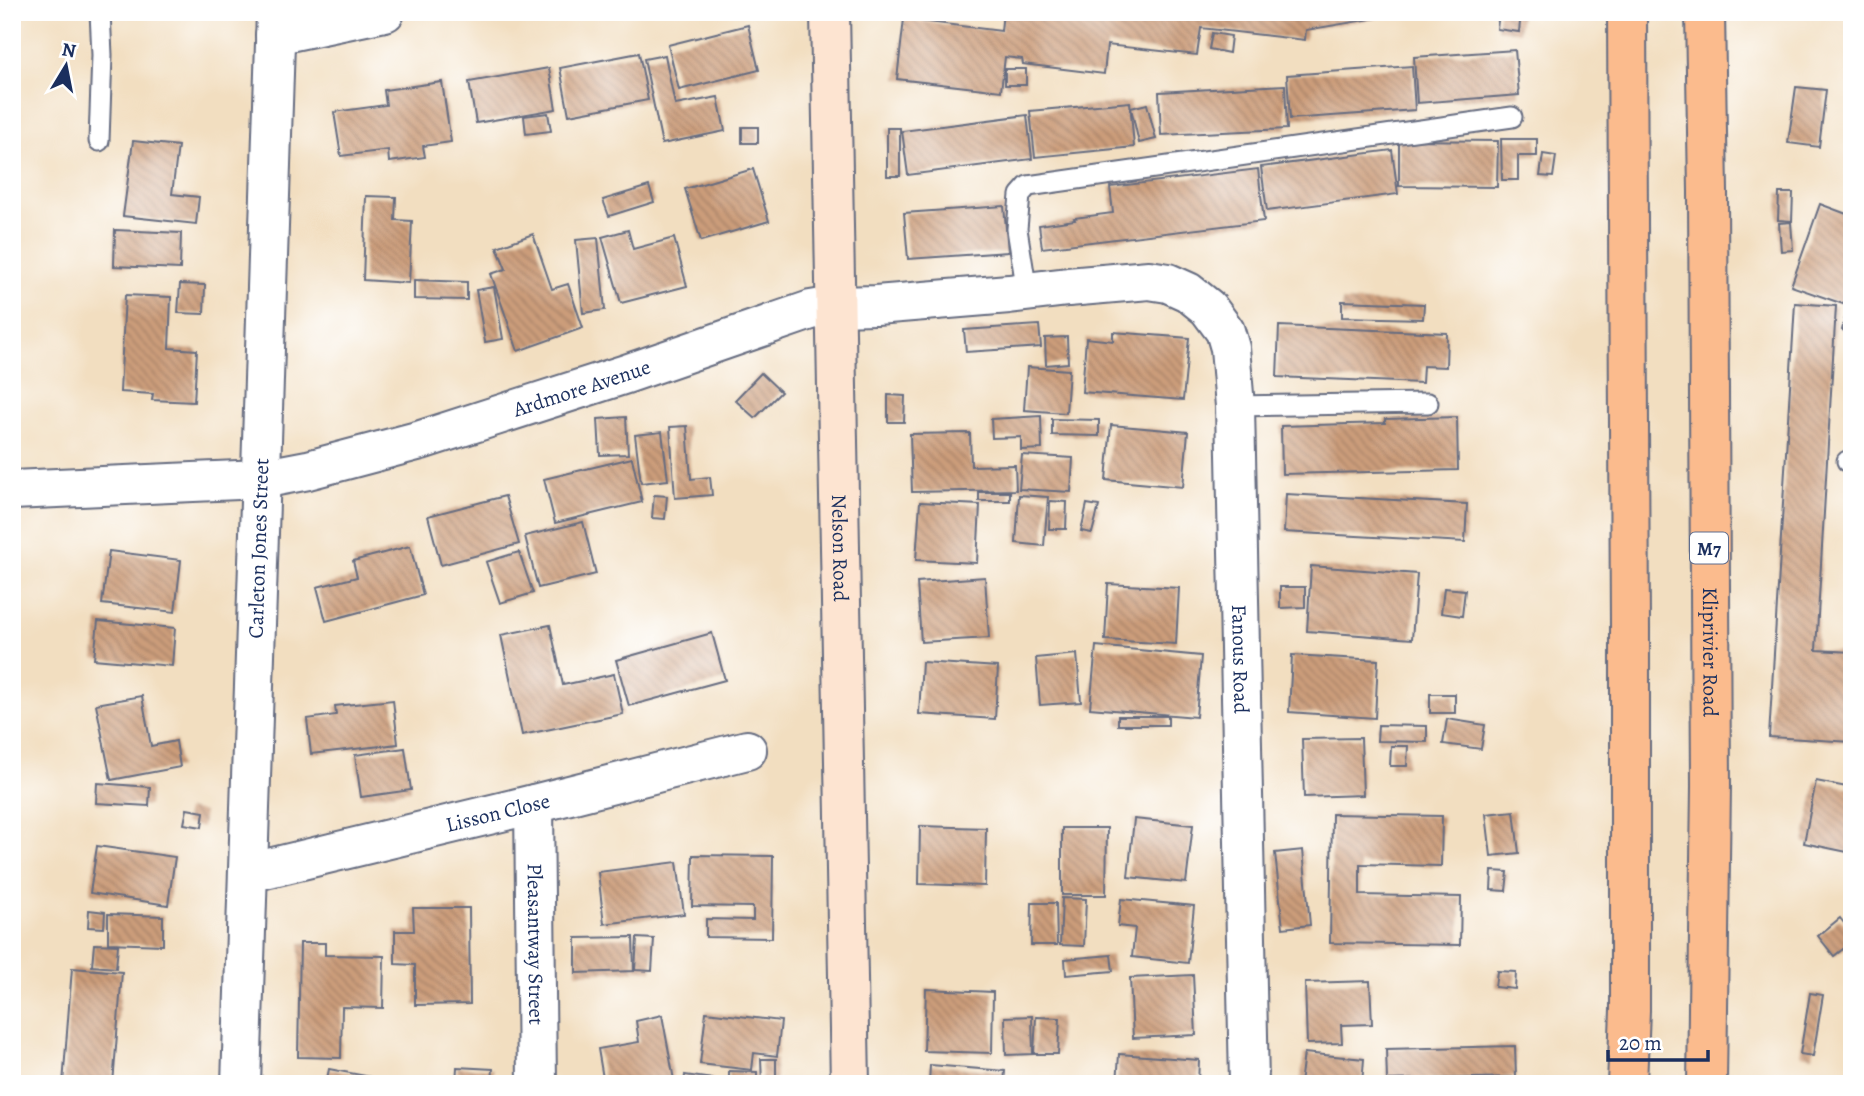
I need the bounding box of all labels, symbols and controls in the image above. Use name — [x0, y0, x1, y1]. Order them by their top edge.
north arrow — [32, 32, 102, 102]
text: N — [60, 36, 78, 64]
street label: Ardmore Avenue — [509, 353, 654, 424]
street label: Carleton Jones Street — [242, 458, 275, 639]
street label: Nelson Road — [825, 494, 855, 603]
road number: M7 — [1690, 533, 1728, 564]
street label: Kliprivier Road — [1696, 587, 1725, 718]
street label: Fanous Road — [1225, 604, 1255, 715]
street label: Lisson Close — [443, 787, 553, 839]
street label: Pleasantway Street — [521, 863, 550, 1025]
scale bar — [1608, 1019, 1708, 1063]
text: 20 m — [1619, 1029, 1662, 1057]

